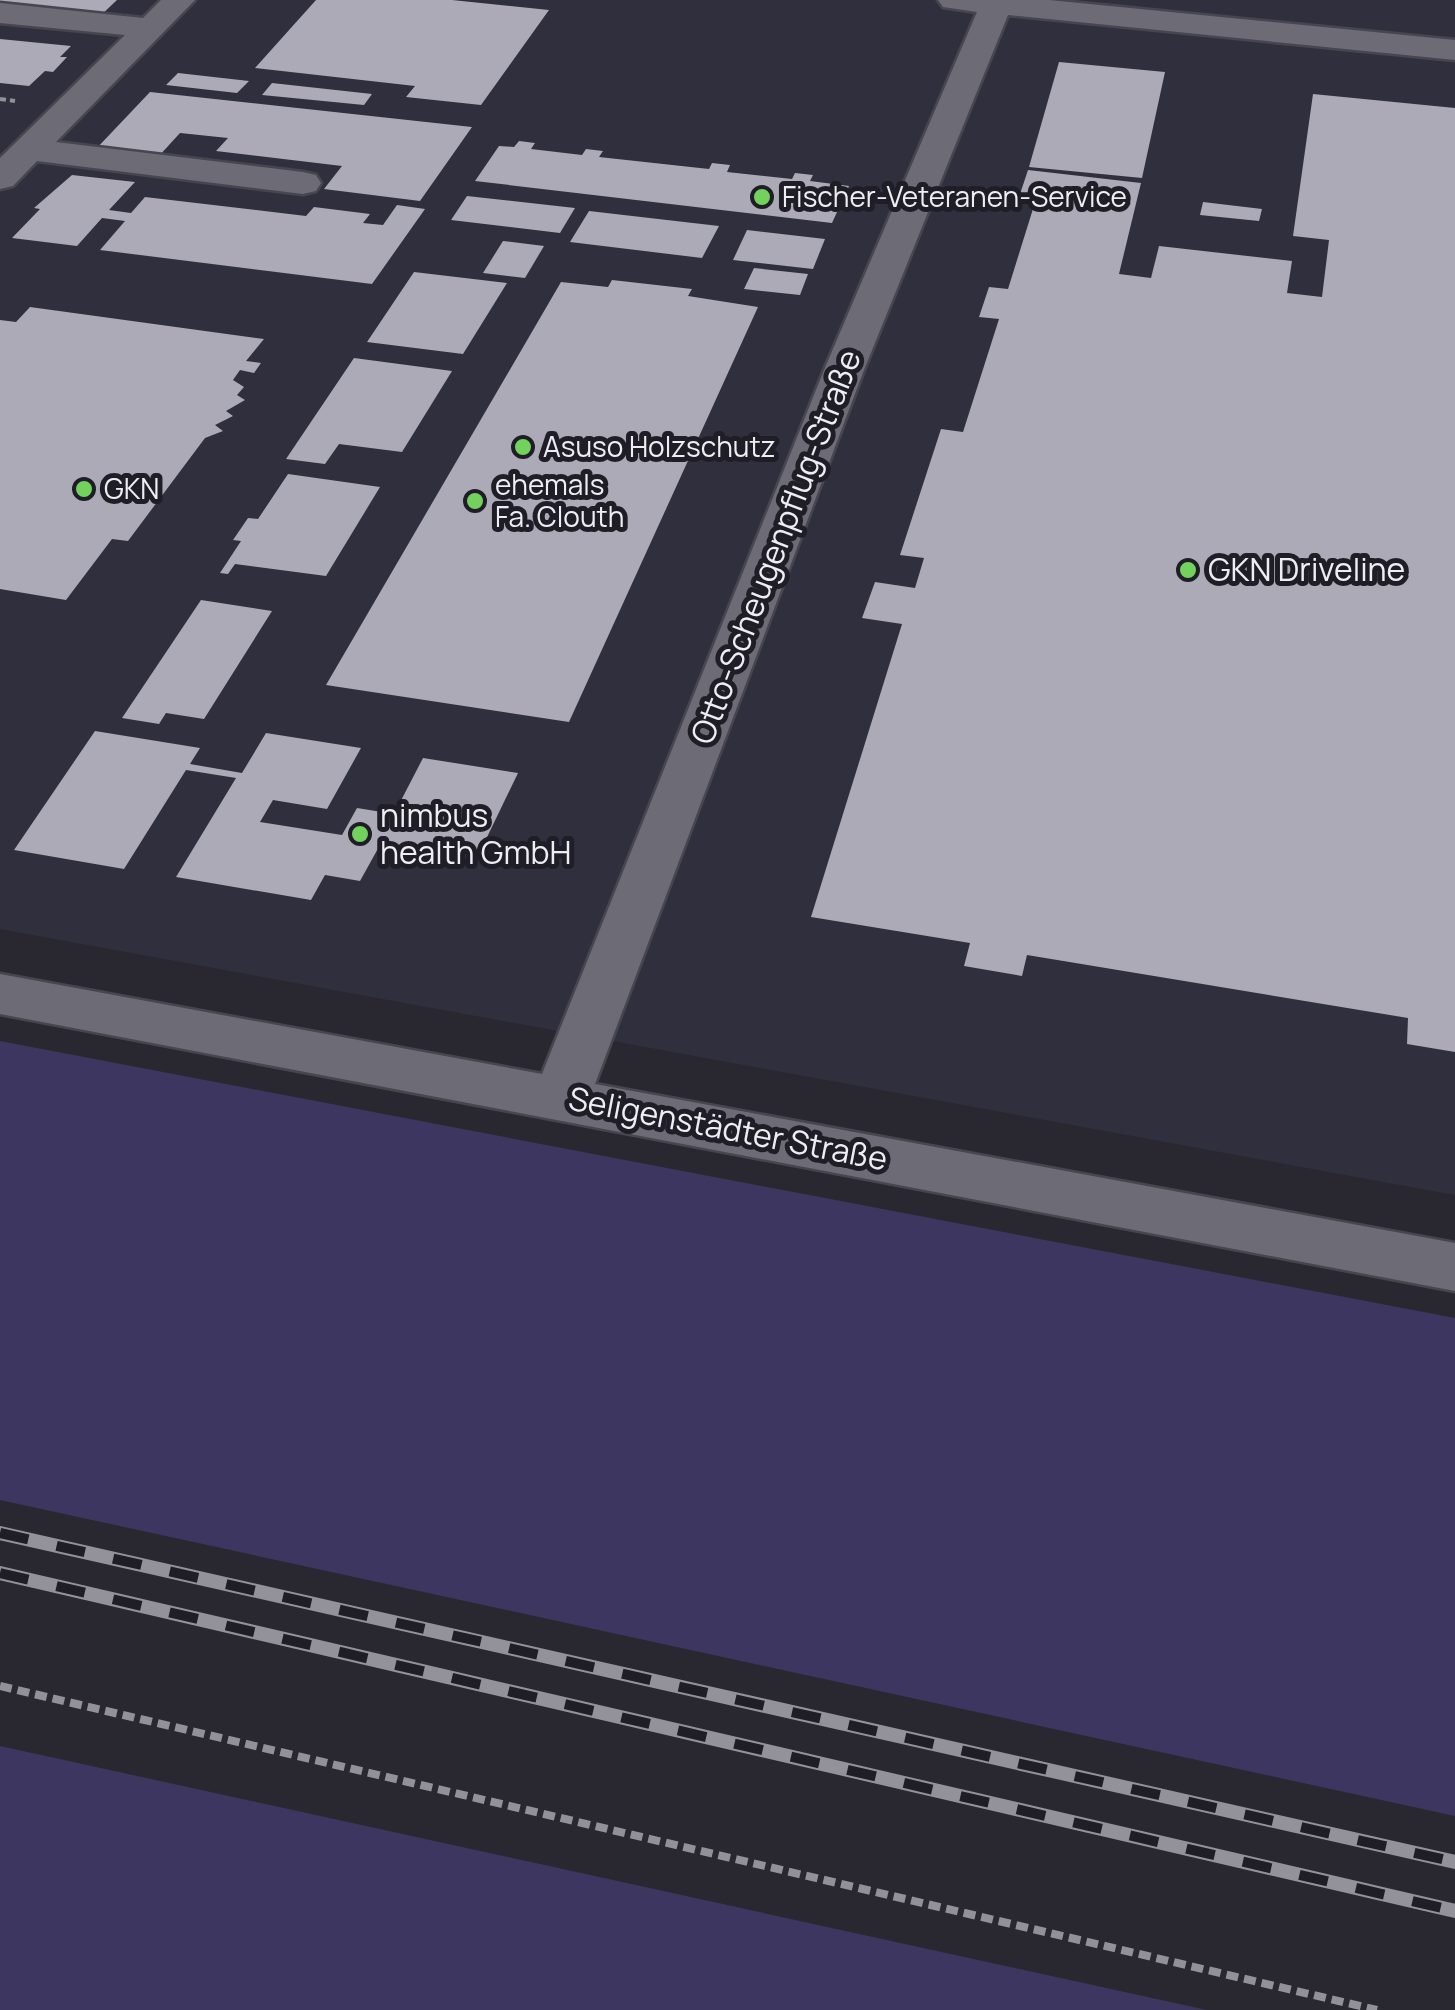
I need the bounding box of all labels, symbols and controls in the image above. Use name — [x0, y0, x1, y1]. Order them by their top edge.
place label: Fischer-Veteranen-Service — [782, 177, 1127, 215]
marker: Fischer-Veteranen-Service — [751, 186, 773, 208]
street label: Otto-Scheugenpflug-Straße — [679, 343, 871, 750]
place label: Asuso Holzschutz — [543, 427, 776, 465]
marker: Asuso Holzschutz — [512, 436, 534, 458]
place label: ehemals Fa. Clouth — [495, 465, 624, 535]
place label: GKN — [104, 469, 160, 507]
marker: GKN — [73, 478, 95, 500]
marker: ehemals Fa. Clouth — [464, 490, 486, 512]
place label: GKN Driveline — [1208, 547, 1405, 591]
marker: GKN Driveline — [1177, 559, 1199, 581]
place label: nimbus health GmbH — [380, 793, 571, 874]
marker: nimbus health GmbH — [349, 823, 371, 845]
street label: Seligenstädter Straße — [565, 1076, 891, 1181]

